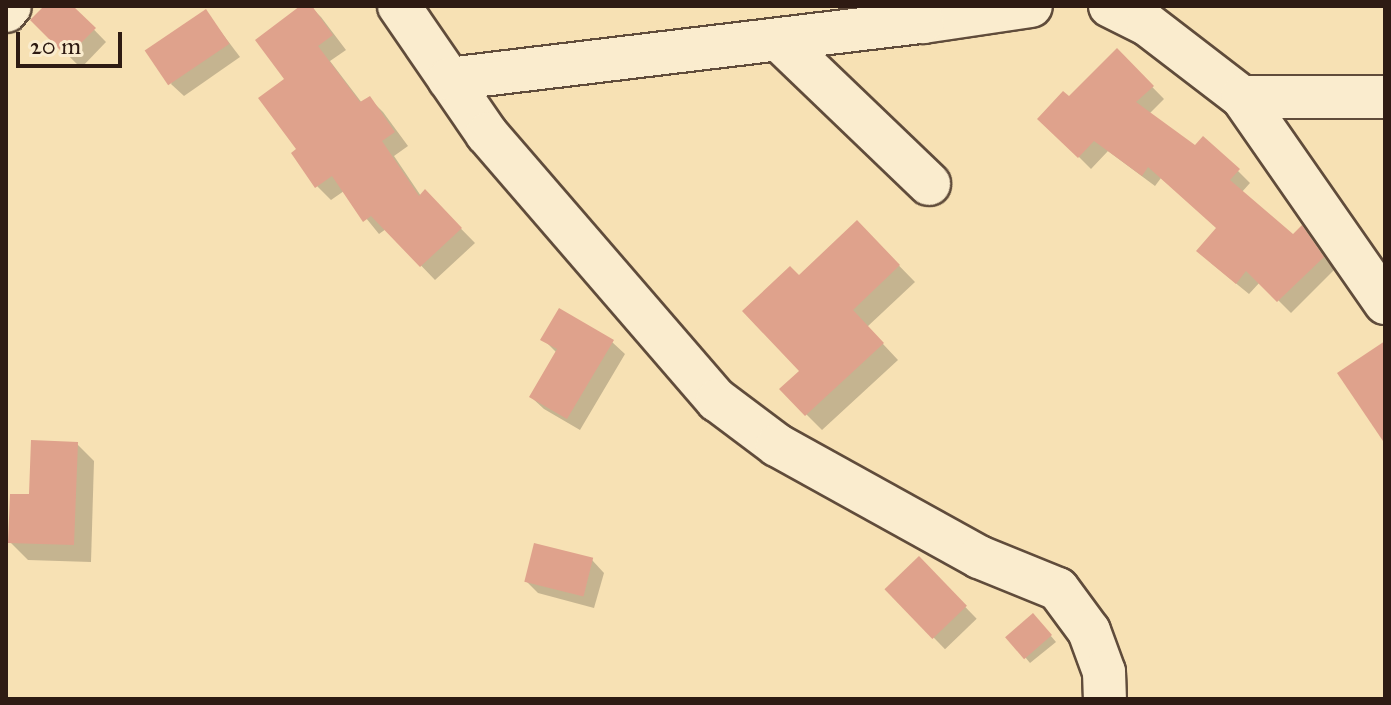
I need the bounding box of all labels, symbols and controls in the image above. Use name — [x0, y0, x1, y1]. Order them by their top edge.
scale bar — [20, 16, 126, 66]
text: 20 m — [30, 31, 81, 61]

